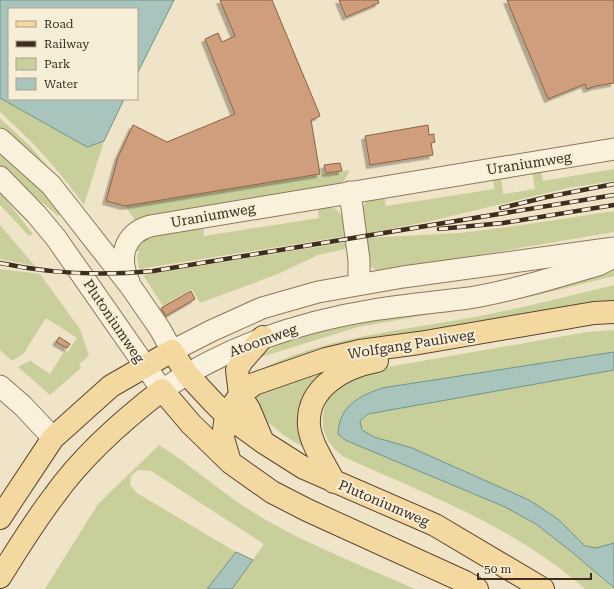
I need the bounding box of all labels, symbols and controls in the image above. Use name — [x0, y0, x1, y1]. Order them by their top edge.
legend — [8, 8, 138, 100]
text: Road — [44, 17, 74, 31]
text: Railway — [44, 37, 90, 51]
text: Park — [44, 57, 71, 71]
text: Water — [44, 77, 78, 91]
street label: Uraniumweg — [485, 148, 573, 178]
street label: Uraniumweg — [169, 200, 257, 230]
street label: Plutoniumweg — [80, 276, 148, 366]
street label: Atoomweg — [227, 320, 299, 360]
street label: Wolfgang Pauliweg — [346, 326, 476, 362]
street label: Plutoniumweg — [336, 477, 432, 529]
scale bar — [478, 555, 591, 581]
text: 50 m — [484, 562, 511, 576]

